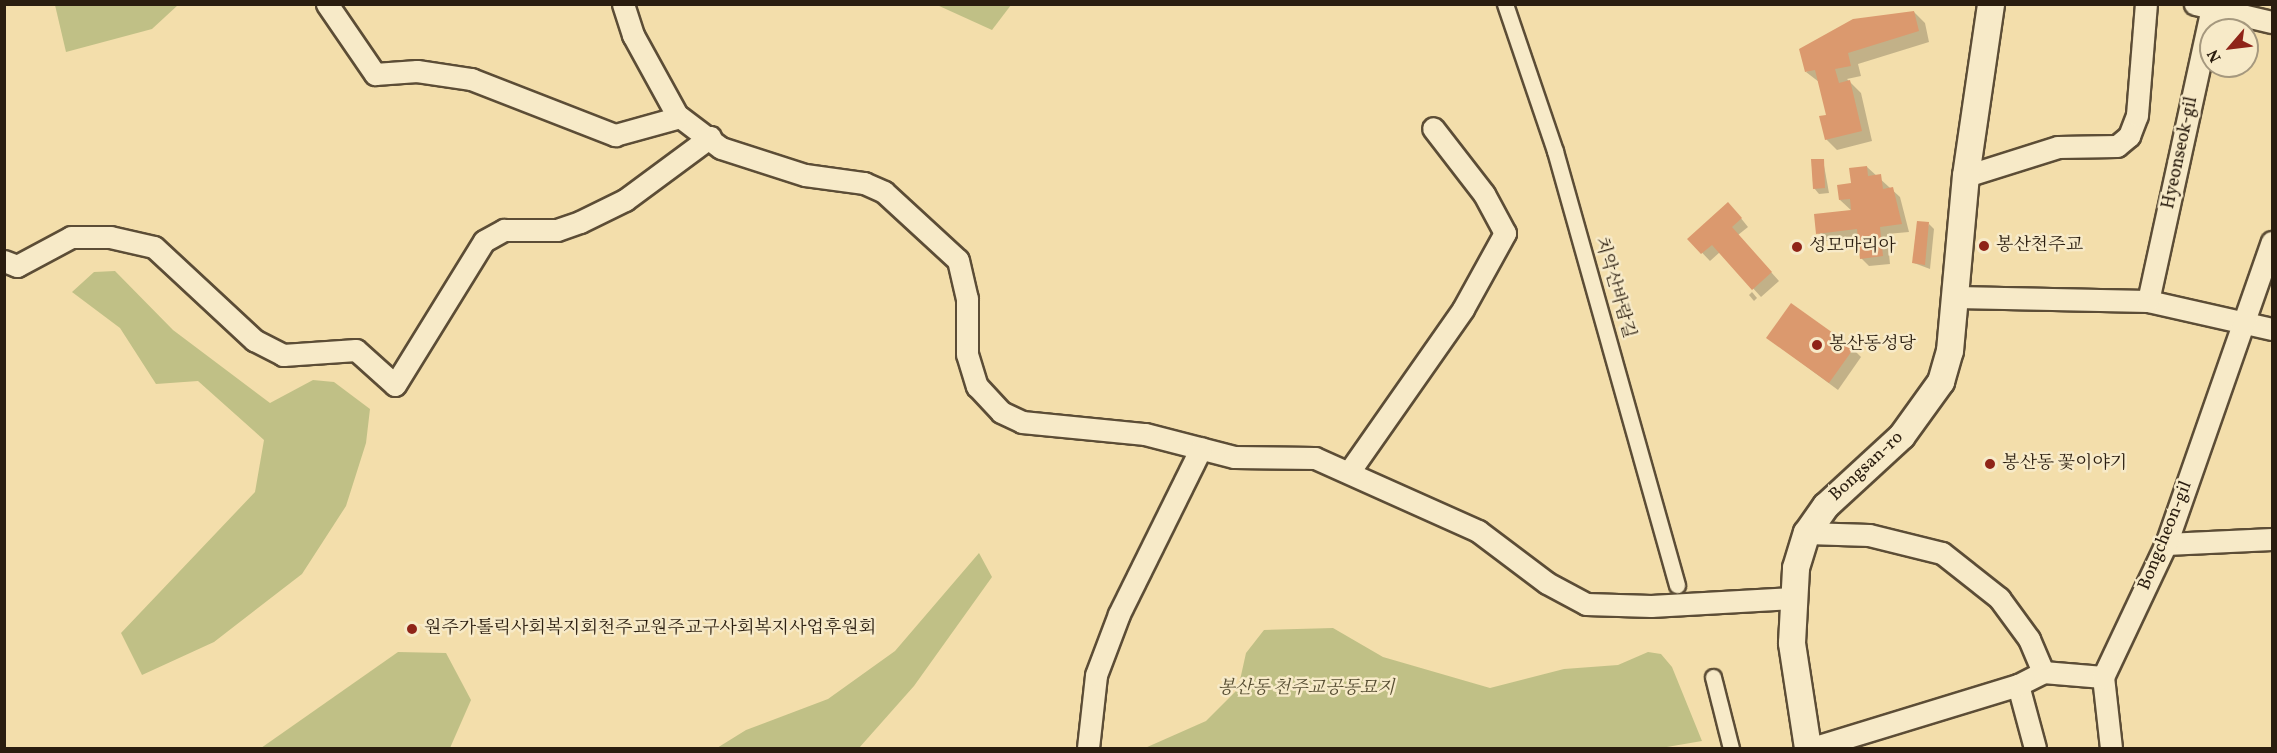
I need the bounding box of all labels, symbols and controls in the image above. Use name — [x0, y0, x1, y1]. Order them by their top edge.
north arrow — [2199, 18, 2259, 78]
text: N — [2202, 45, 2227, 66]
street label: Hyeonseok-gil — [2159, 95, 2203, 211]
street label: 치악산바람길 — [1589, 235, 1639, 341]
place label: 봉산천주교 — [1996, 235, 2083, 257]
place label: 성모마리아 — [1809, 236, 1896, 258]
marker: 봉산천주교 — [1977, 239, 1991, 253]
marker: 성모마리아 — [1790, 240, 1804, 254]
place label: 봉산동성당 — [1829, 334, 1916, 356]
marker: 봉산동성당 — [1810, 338, 1824, 352]
street label: Bongsan-ro — [1826, 427, 1908, 507]
place label: 봉산동 꽃이야기 — [2002, 453, 2127, 475]
marker: 봉산동 꽃이야기 — [1983, 457, 1997, 471]
street label: Bongcheon-gil — [2134, 478, 2198, 594]
place label: 원주가톨릭사회복지회천주교원주교구사회복지사업후원회 — [424, 618, 876, 640]
marker: 원주가톨릭사회복지회천주교원주교구사회복지사업후원회 — [405, 622, 419, 636]
park label: 봉산동 천주교공동묘지 — [1217, 678, 1395, 700]

